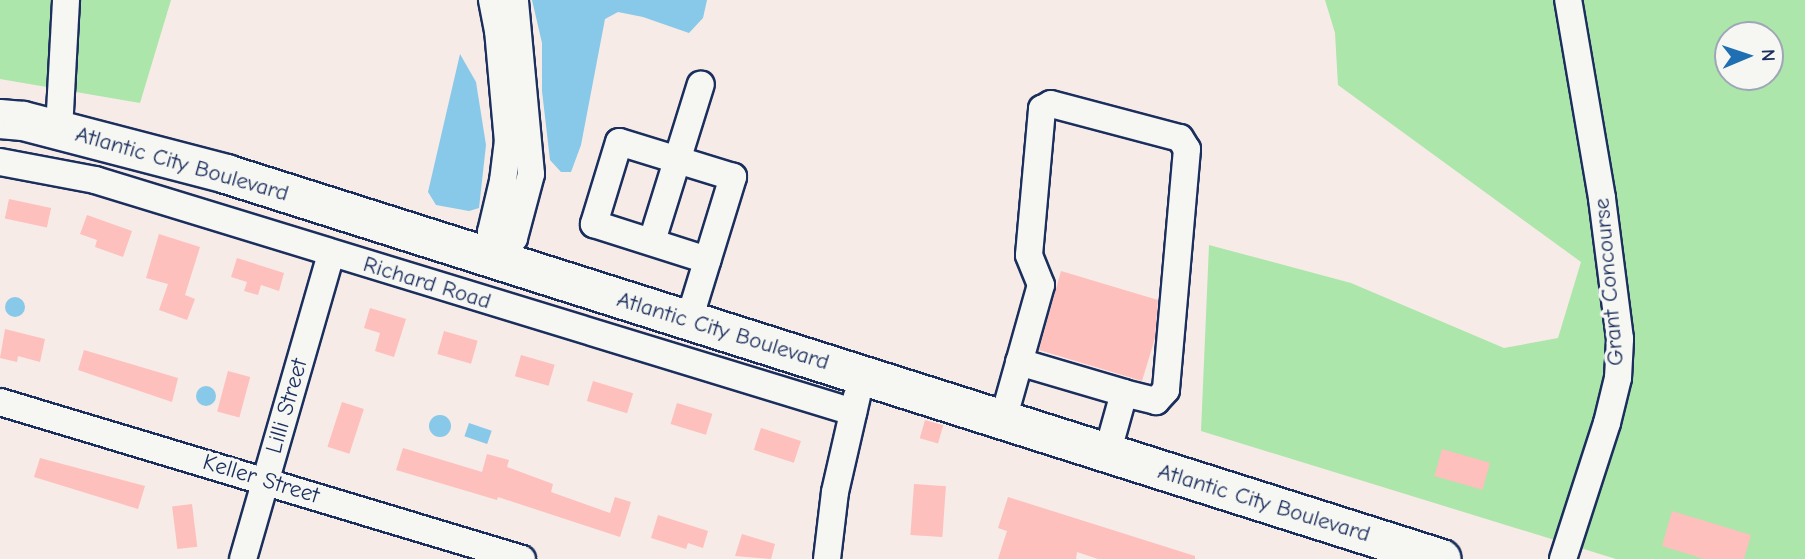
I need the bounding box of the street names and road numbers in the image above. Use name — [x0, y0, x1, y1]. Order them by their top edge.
street label: Atlantic City Boulevard — [72, 120, 292, 208]
street label: Grant Concourse — [1588, 197, 1630, 367]
street label: Richard Road — [360, 250, 494, 316]
street label: Atlantic City Boulevard — [614, 286, 832, 376]
street label: Lilli Street — [260, 355, 314, 457]
street label: Keller Street — [199, 448, 323, 510]
street label: Atlantic City Boulevard — [1155, 458, 1373, 548]

